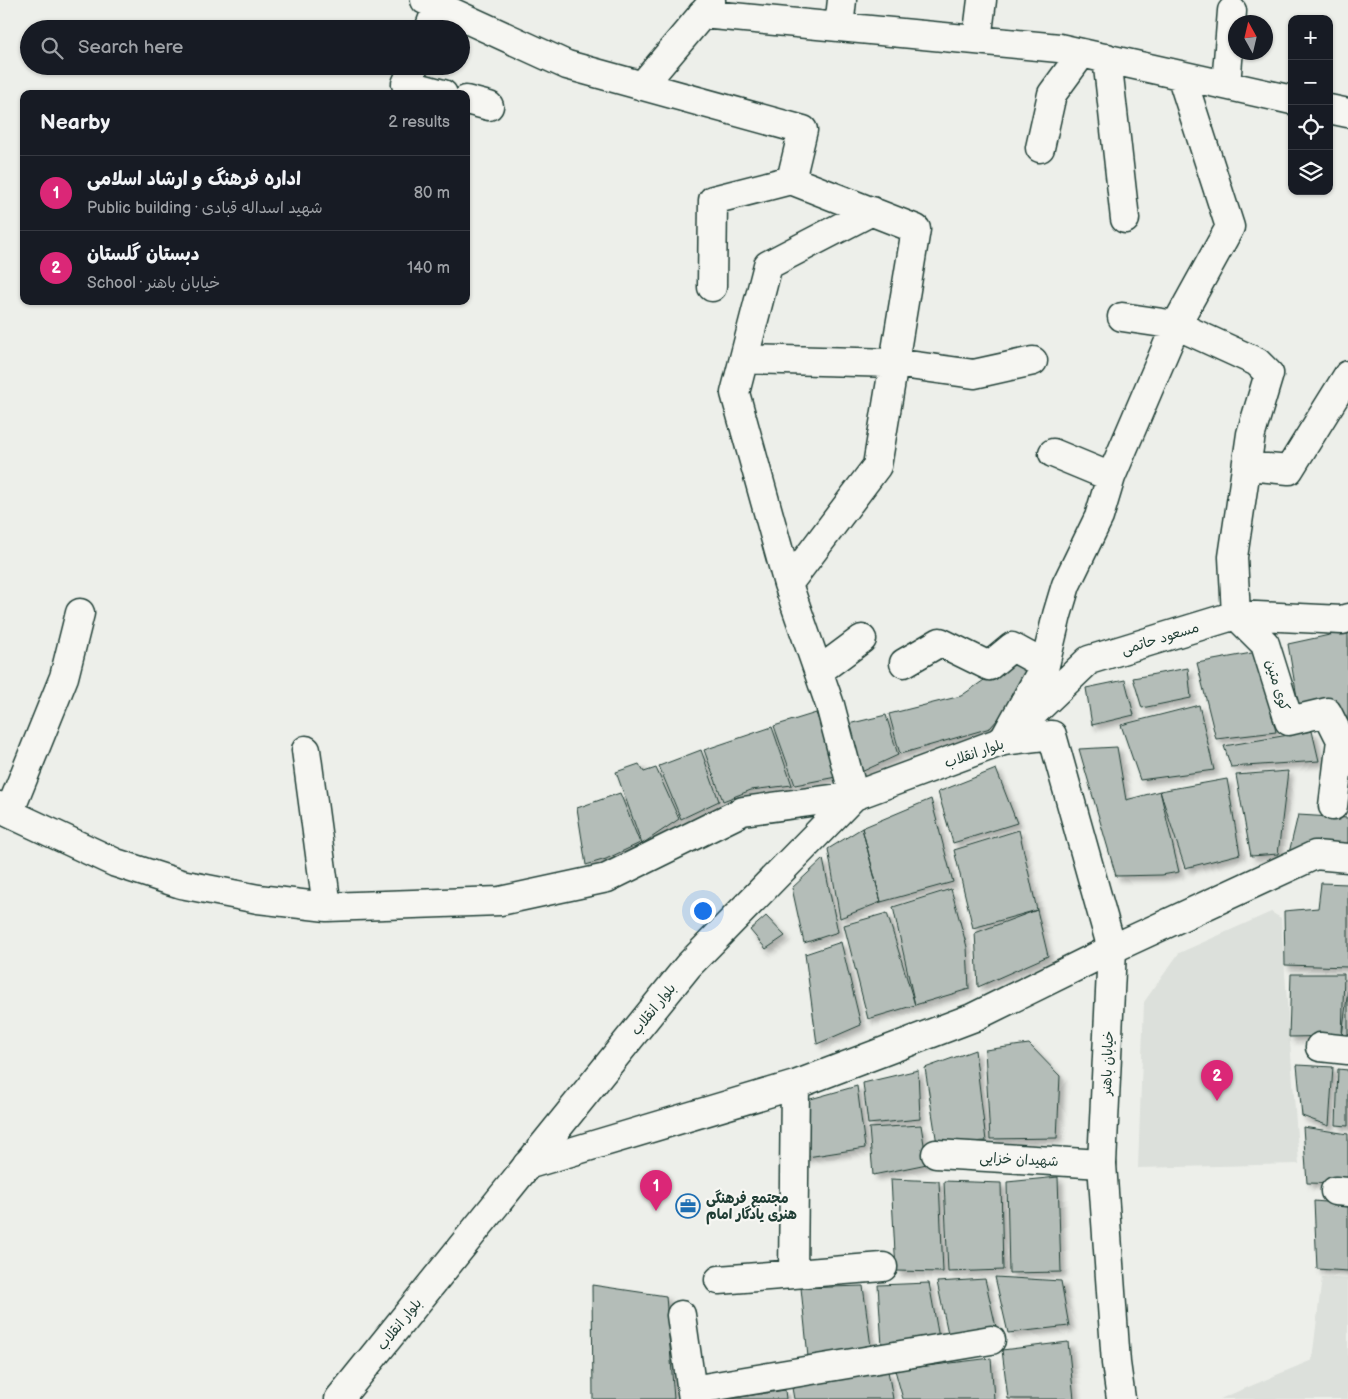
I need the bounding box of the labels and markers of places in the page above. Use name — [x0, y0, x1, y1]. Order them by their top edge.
pin: 2 — [1201, 1060, 1233, 1101]
pin: 1 — [640, 1170, 672, 1211]
place label: مجتمع فرهنگی هنری یادگار امام — [706, 1189, 797, 1225]
office icon: مجتمع فرهنگی هنری یادگار امام — [675, 1193, 701, 1219]

